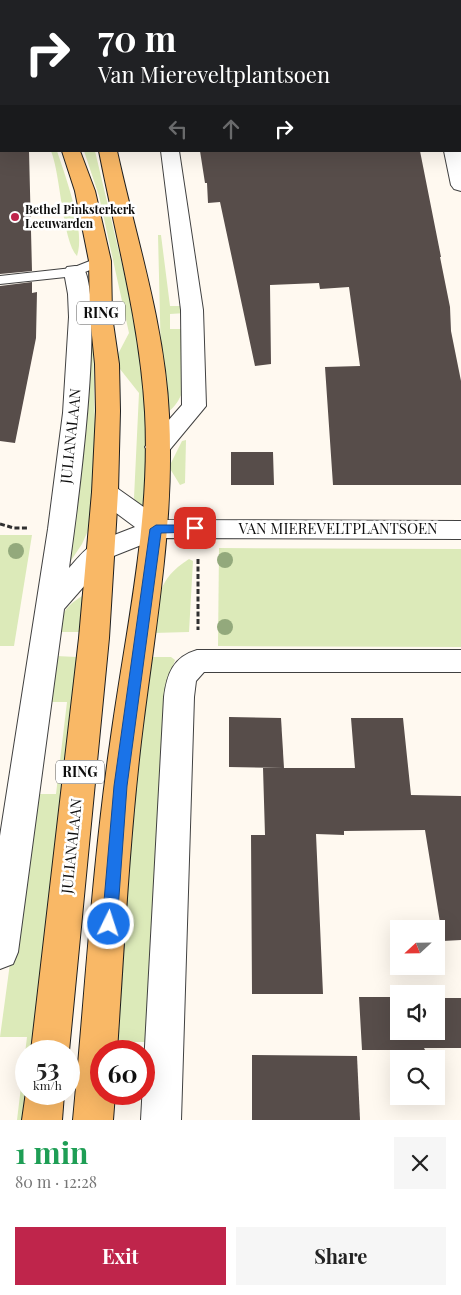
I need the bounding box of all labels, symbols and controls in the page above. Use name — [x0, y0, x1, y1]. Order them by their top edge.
text: 70 m — [98, 14, 176, 61]
icon: right — [15, 20, 80, 85]
text: Van Miereveltplantsoen — [98, 59, 330, 89]
icon: left — [164, 115, 192, 143]
icon: ahead — [217, 115, 245, 143]
icon: right — [270, 115, 298, 143]
place label: Bethel Pinksterkerk Leeuwarden — [25, 201, 136, 231]
marker: Bethel Pinksterkerk Leeuwarden — [9, 211, 21, 223]
road number: RING — [77, 302, 125, 324]
street label: JULIANALAAN — [55, 387, 85, 486]
pin — [174, 507, 216, 549]
icon: arrive — [181, 514, 209, 542]
street label: VAN MIEREVELTPLANTSOEN — [237, 518, 438, 538]
road number: RING — [56, 760, 104, 784]
street label: JULIANALAAN — [56, 797, 86, 896]
position arrow — [82, 897, 134, 949]
north arrow — [390, 920, 445, 975]
map controls — [390, 920, 445, 1105]
button: sound — [390, 985, 445, 1040]
speed limit sign: 60 — [90, 1040, 155, 1105]
text: 53 — [36, 1050, 59, 1083]
button: search — [390, 1050, 445, 1105]
text: km/h — [33, 1077, 62, 1093]
text: 1 min — [15, 1132, 89, 1172]
button: close — [394, 1137, 446, 1189]
text: 80 m · 12:28 — [15, 1171, 97, 1192]
button: Exit — [15, 1227, 226, 1285]
button: Share — [236, 1227, 446, 1285]

